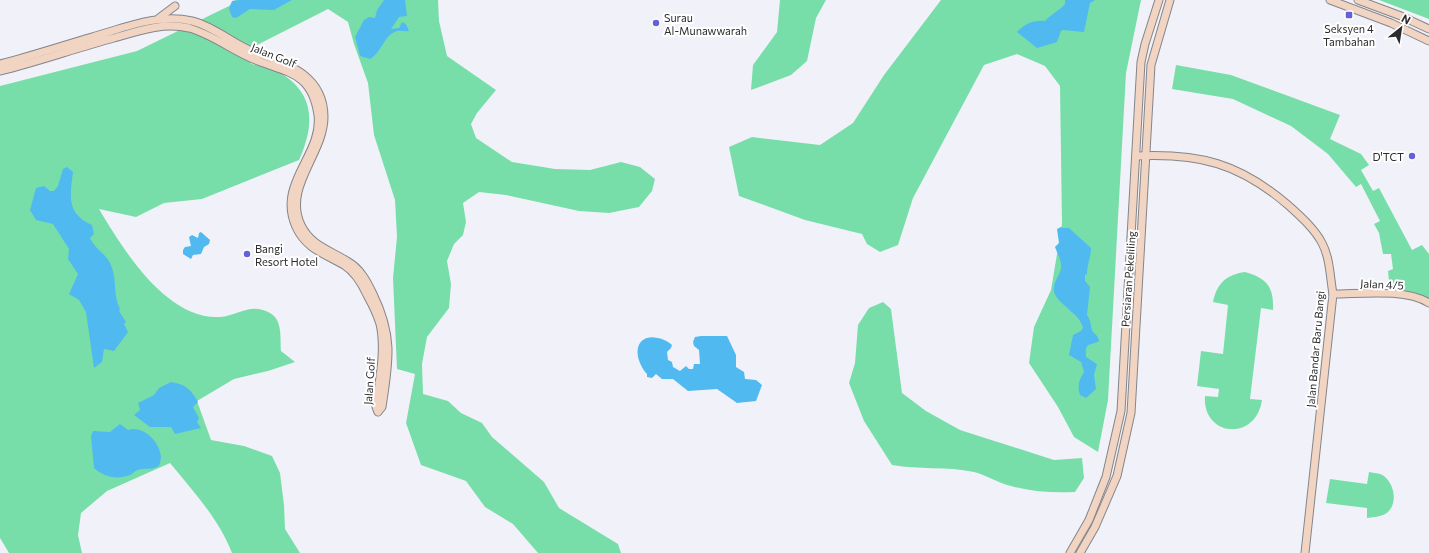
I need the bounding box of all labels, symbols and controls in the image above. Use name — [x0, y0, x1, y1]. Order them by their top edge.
north arrow — [1381, 8, 1421, 48]
marker: Seksyen 4 Tambahan — [1344, 10, 1354, 20]
place label: Surau Al-Munawwarah — [664, 11, 747, 37]
text: N — [1399, 11, 1413, 27]
marker: Surau Al-Munawwarah — [651, 18, 661, 28]
place label: Seksyen 4 Tambahan — [1323, 22, 1375, 48]
street label: Jalan Golf — [249, 40, 299, 71]
place label: D'TCT — [1372, 150, 1404, 163]
marker: D'TCT — [1407, 151, 1417, 161]
street label: Persiaran Pekeliling — [1118, 230, 1138, 327]
place label: Bangi Resort Hotel — [255, 242, 318, 268]
marker: Bangi Resort Hotel — [242, 249, 252, 259]
street label: Jalan 4/5 — [1360, 276, 1404, 293]
street label: Jalan Bandar Baru Bangi — [1303, 290, 1328, 408]
street label: Jalan Golf — [361, 356, 378, 405]

